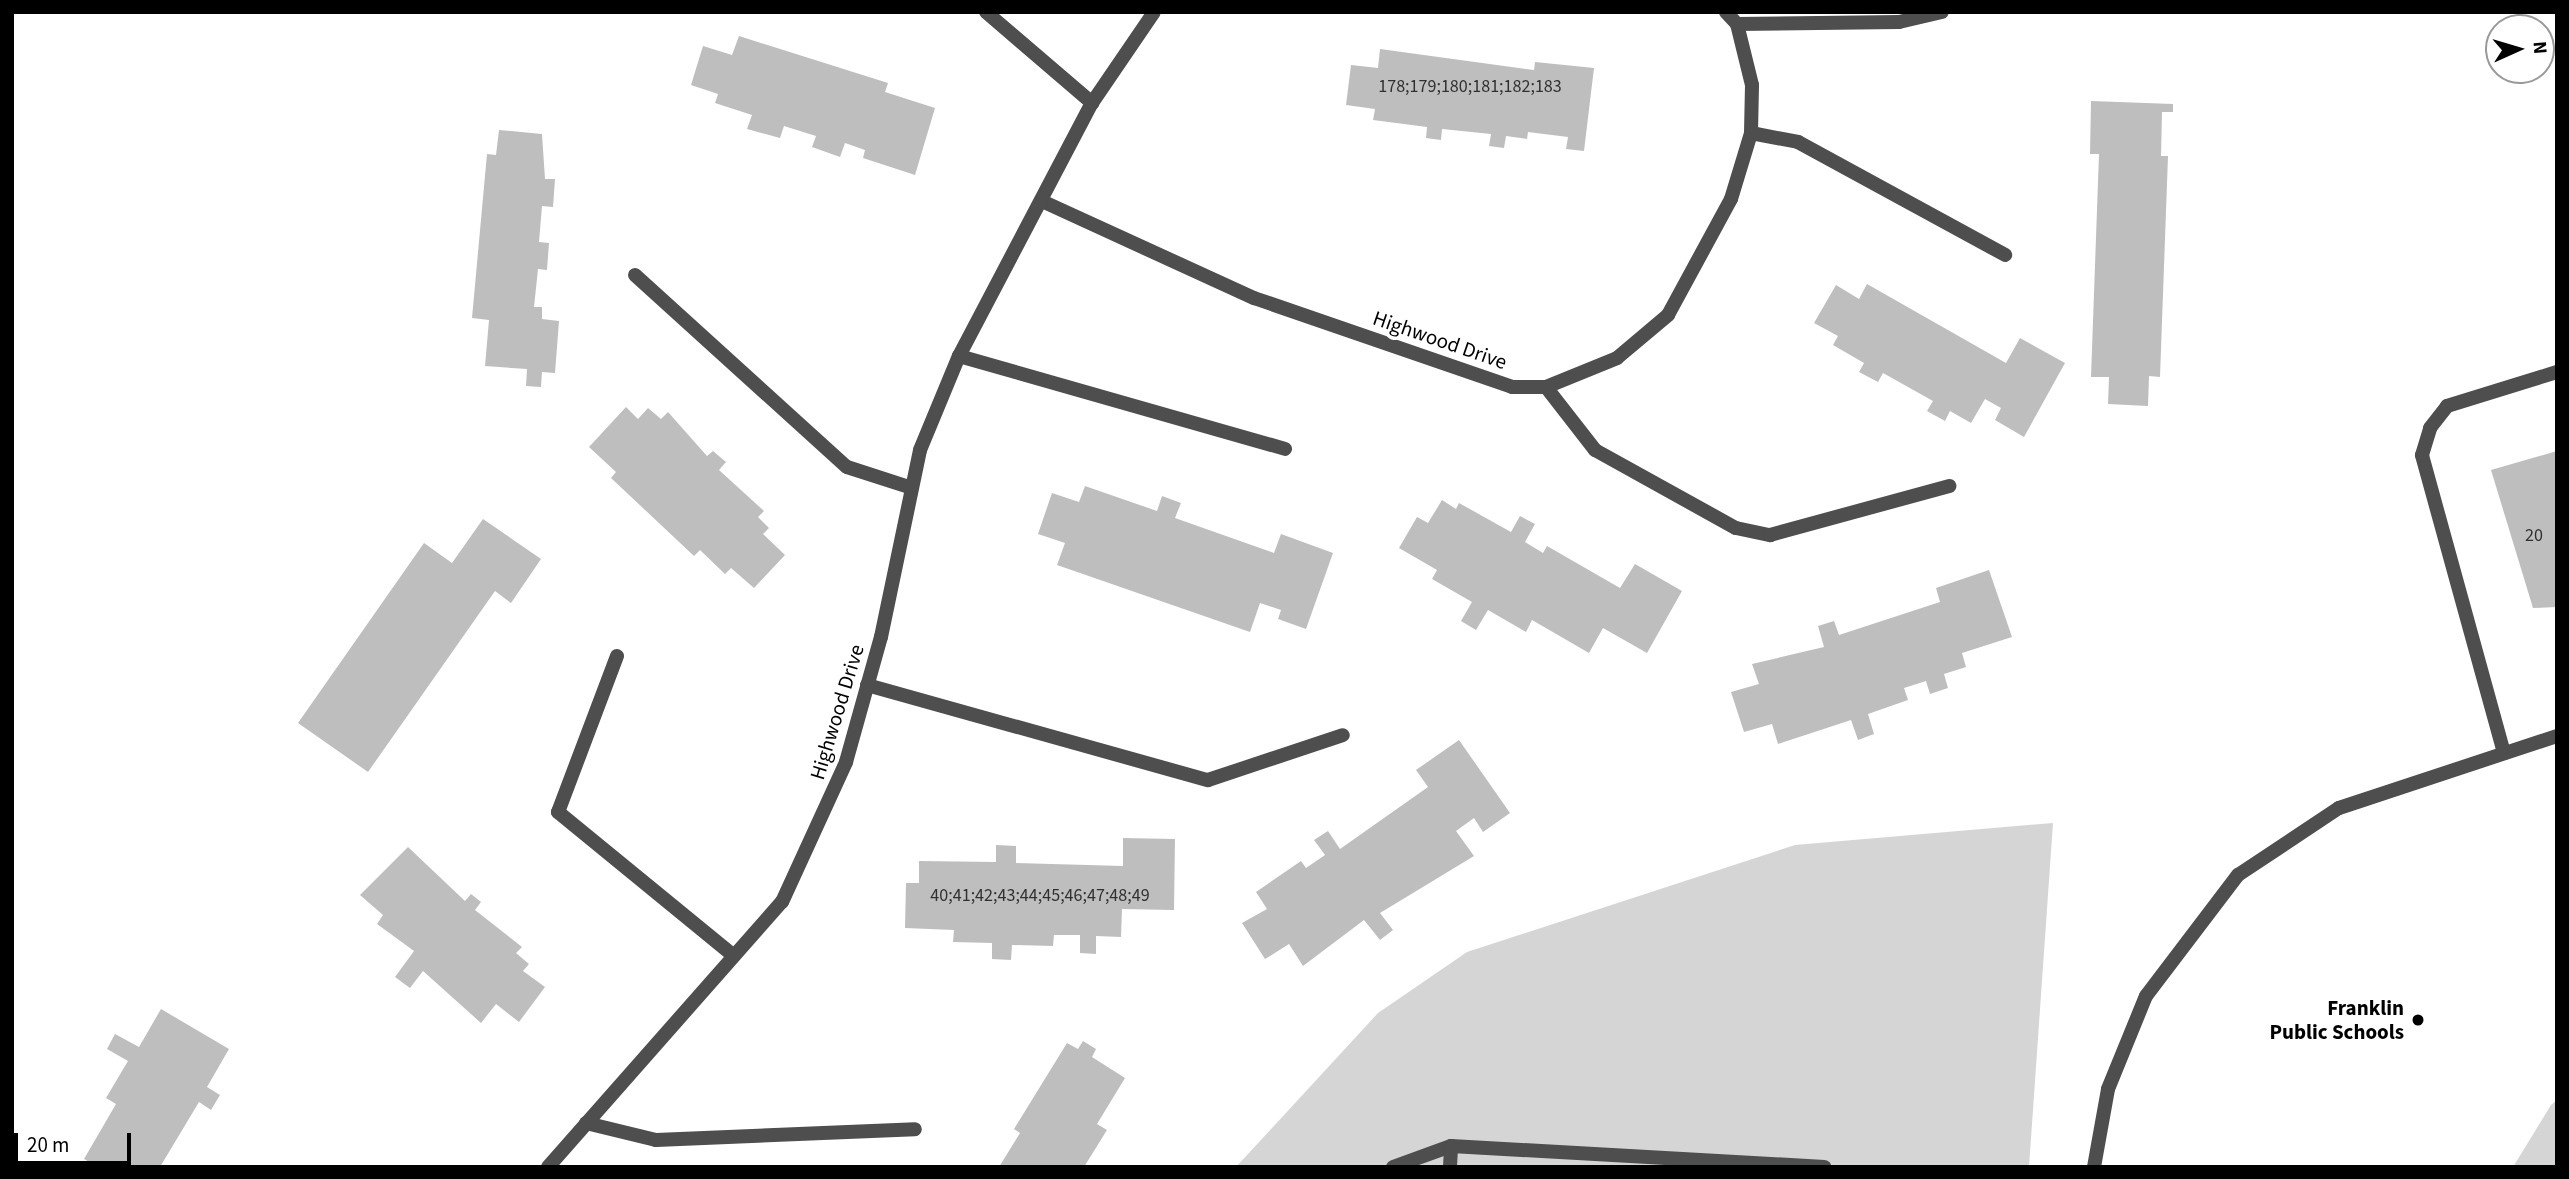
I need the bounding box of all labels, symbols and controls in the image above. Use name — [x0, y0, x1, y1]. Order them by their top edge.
north arrow — [2485, 14, 2555, 84]
text: N — [2526, 40, 2553, 55]
house number: 178;179;180;181;182;183 — [1378, 76, 1562, 98]
street label: Highwood Drive — [1370, 305, 1510, 375]
house number: 20 — [2525, 525, 2543, 547]
street label: Highwood Drive — [804, 641, 870, 783]
house number: 40;41;42;43;44;45;46;47;48;49 — [930, 885, 1150, 907]
place label: Franklin Public Schools — [2270, 995, 2404, 1045]
marker: Franklin Public Schools — [2410, 1012, 2426, 1028]
scale bar — [18, 1120, 135, 1164]
text: 20 m — [27, 1130, 69, 1160]

